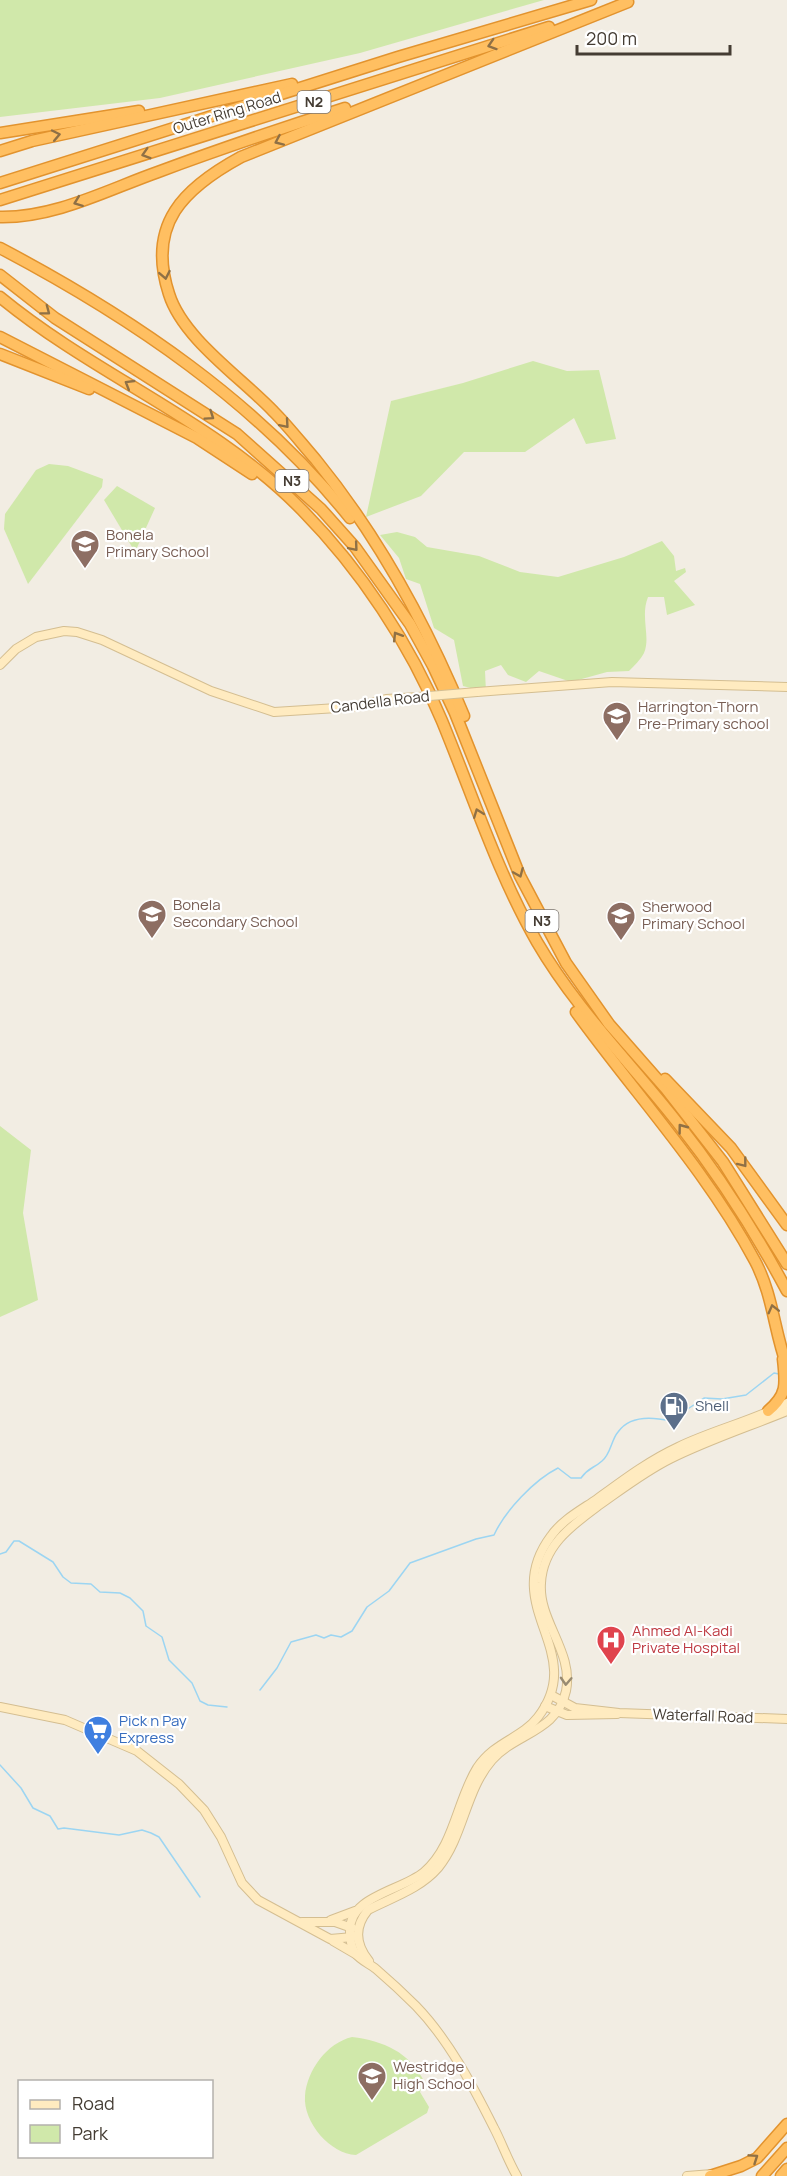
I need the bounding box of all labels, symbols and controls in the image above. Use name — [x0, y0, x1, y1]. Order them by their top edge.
scale bar — [577, 18, 730, 56]
text: 200 m — [586, 26, 637, 50]
one-way arrow — [487, 38, 498, 50]
street label: Outer Ring Road — [170, 86, 283, 139]
road number: N2 — [298, 91, 330, 113]
one-way arrow — [51, 130, 61, 143]
one-way arrow — [274, 134, 285, 146]
one-way arrow — [141, 147, 152, 159]
one-way arrow — [73, 194, 83, 207]
one-way arrow — [158, 270, 171, 280]
one-way arrow — [39, 304, 50, 315]
one-way arrow — [125, 380, 135, 391]
one-way arrow — [204, 409, 215, 420]
one-way arrow — [278, 418, 289, 428]
road number: N3 — [276, 470, 308, 492]
place label: Bonela Primary School — [106, 524, 209, 562]
school or university icon: Bonela Primary School — [69, 528, 101, 570]
one-way arrow — [347, 540, 358, 551]
one-way arrow — [394, 631, 405, 642]
street label: Candella Road — [329, 685, 431, 718]
place label: Harrington-Thorn Pre-Primary school — [638, 696, 769, 734]
school or university icon: Harrington-Thorn Pre-Primary school — [601, 700, 633, 742]
one-way arrow — [472, 808, 485, 819]
one-way arrow — [512, 867, 524, 878]
place label: Bonela Secondary School — [173, 894, 298, 932]
place label: Sherwood Primary School — [642, 896, 745, 934]
school or university icon: Bonela Secondary School — [136, 898, 168, 940]
school or university icon: Sherwood Primary School — [605, 900, 637, 942]
road number: N3 — [526, 910, 558, 932]
one-way arrow — [679, 1124, 690, 1135]
one-way arrow — [735, 1157, 746, 1168]
one-way arrow — [768, 1304, 781, 1314]
fuel station icon: Shell — [658, 1390, 690, 1432]
place label: Shell — [695, 1395, 729, 1416]
place label: Ahmed Al-Kadi Private Hospital — [632, 1620, 740, 1658]
hospital icon: Ahmed Al-Kadi Private Hospital — [595, 1624, 627, 1666]
one-way arrow — [560, 1677, 573, 1686]
street label: Waterfall Road — [652, 1703, 754, 1728]
place label: Pick n Pay Express — [119, 1710, 187, 1748]
supermarket icon: Pick n Pay Express — [82, 1714, 114, 1756]
place label: Westridge High School — [393, 2056, 475, 2094]
school or university icon: Westridge High School — [356, 2060, 388, 2102]
legend — [18, 2080, 213, 2158]
text: Road — [72, 2091, 115, 2115]
text: Park — [72, 2121, 109, 2145]
one-way arrow — [747, 2154, 758, 2165]

